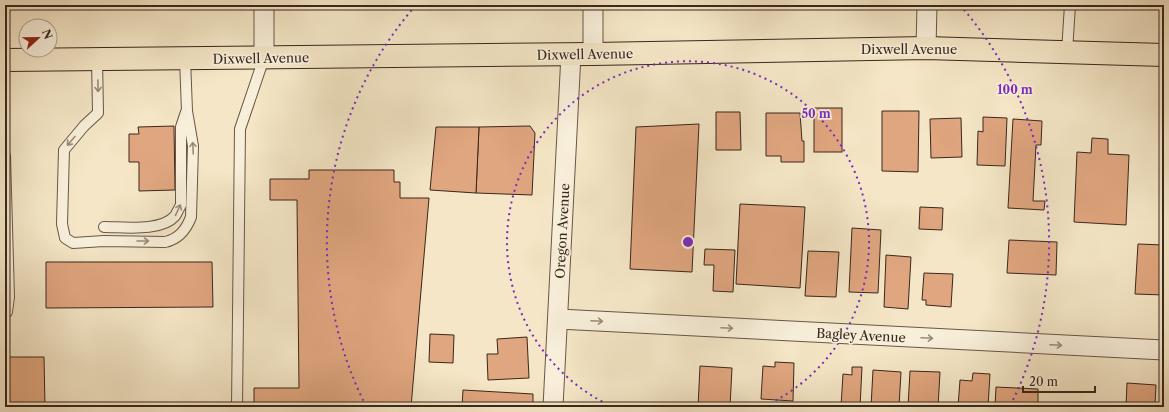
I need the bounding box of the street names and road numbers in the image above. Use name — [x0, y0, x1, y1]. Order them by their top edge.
street label: Dixwell Avenue — [861, 41, 957, 57]
street label: Dixwell Avenue — [537, 45, 633, 63]
street label: Dixwell Avenue — [213, 49, 309, 67]
street label: Oregon Avenue — [552, 183, 572, 279]
street label: Bagley Avenue — [816, 325, 906, 345]

